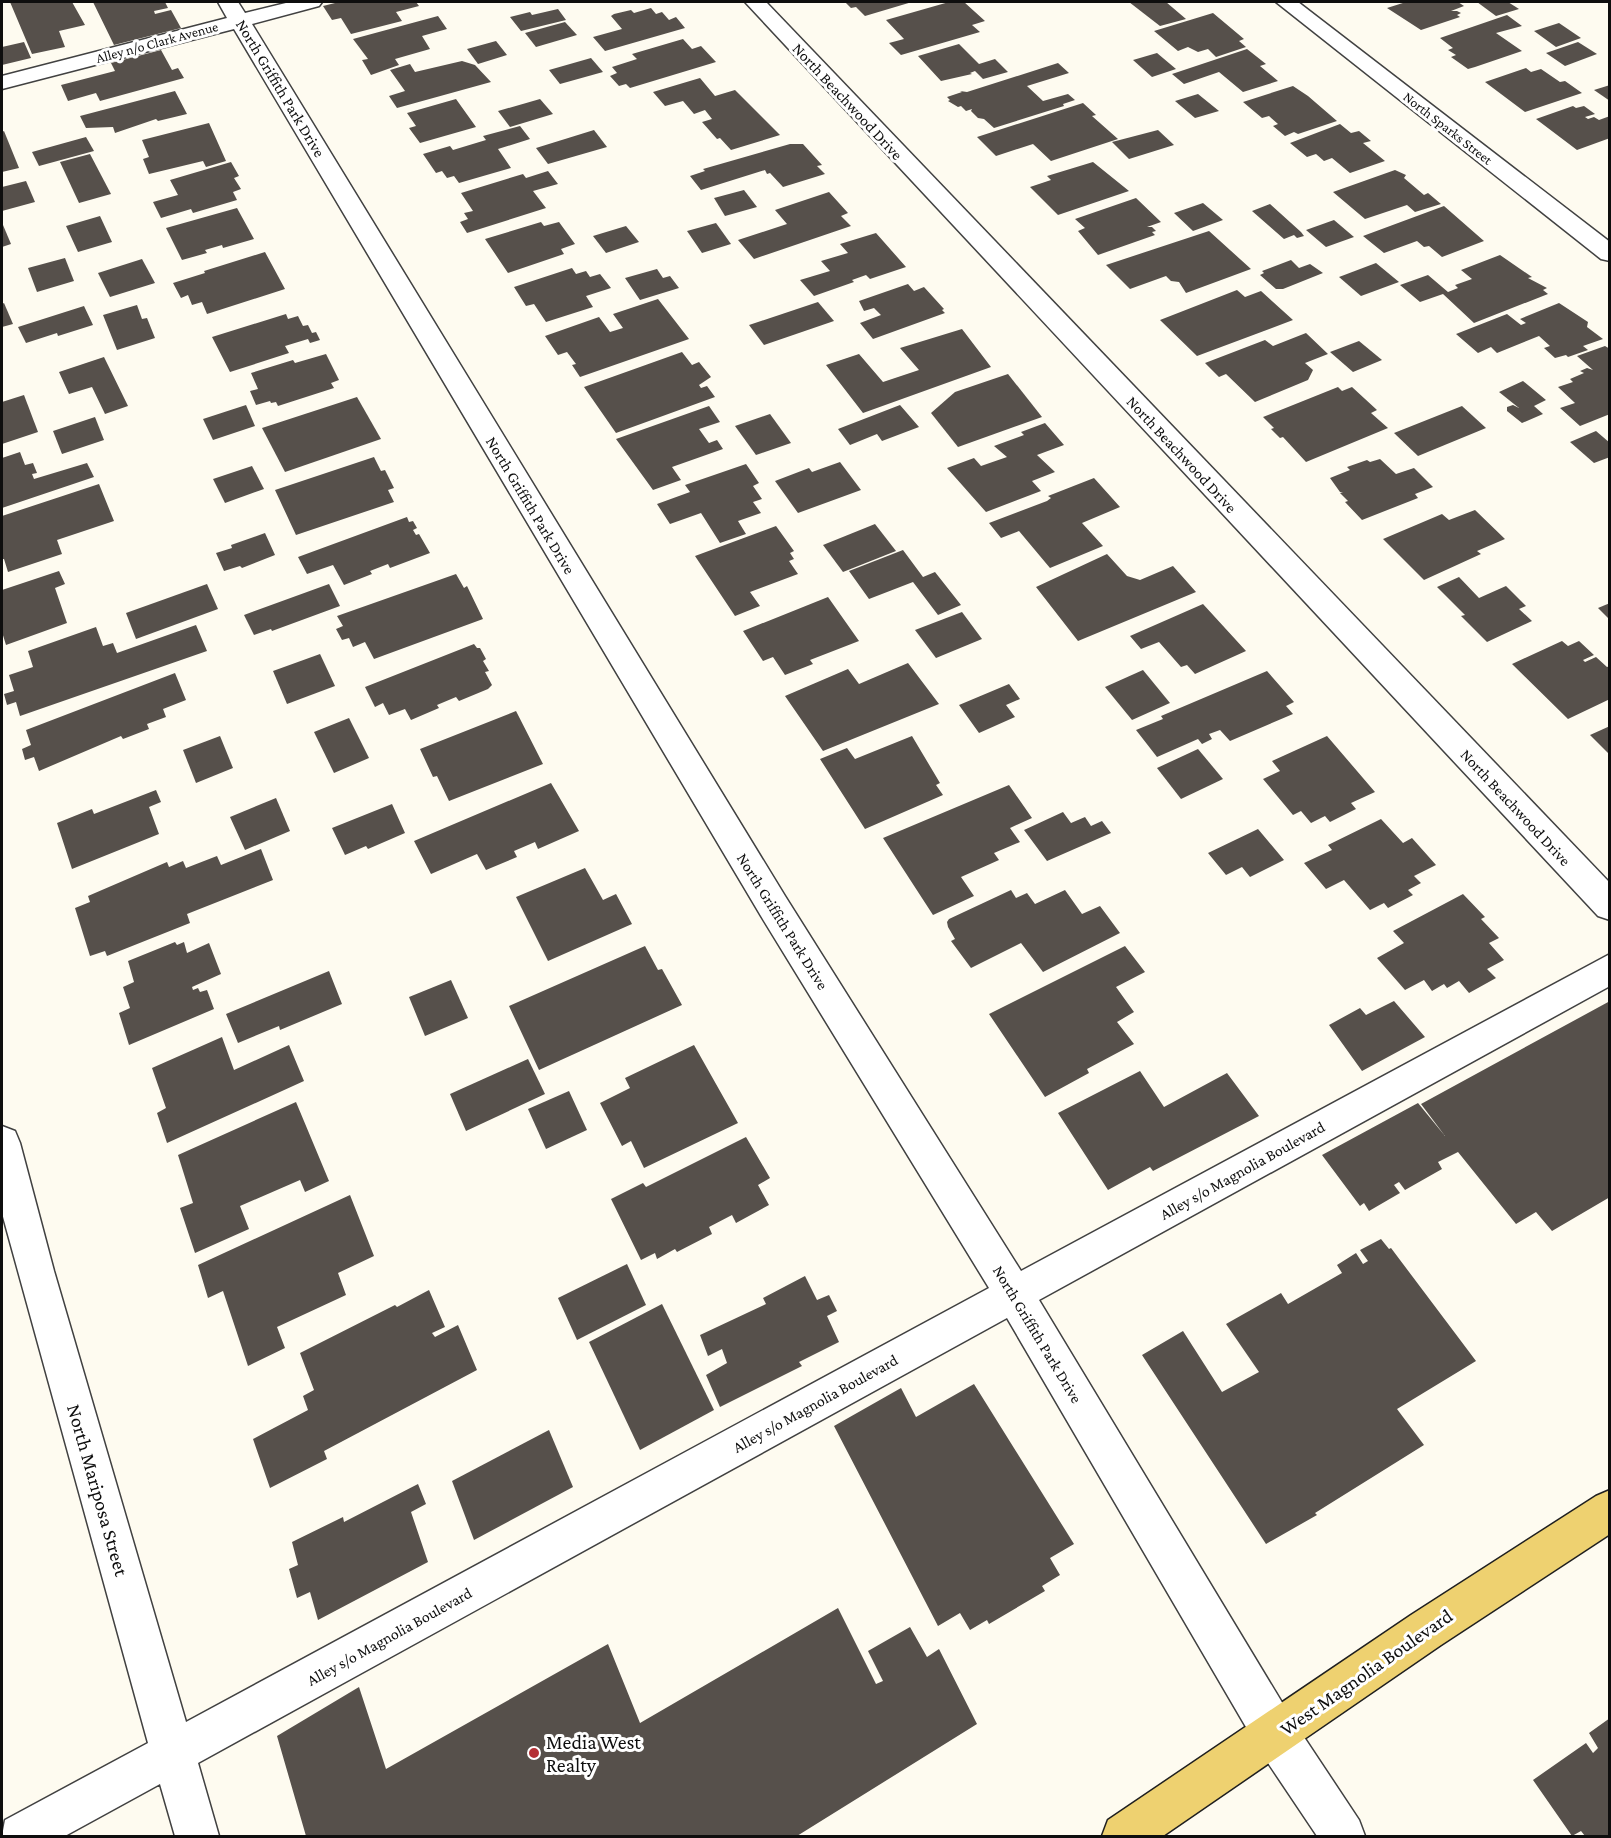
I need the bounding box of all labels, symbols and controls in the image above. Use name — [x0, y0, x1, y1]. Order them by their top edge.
street label: North Griffith Park Drive — [233, 16, 328, 160]
street label: Alley n/o Clark Avenue — [94, 18, 220, 66]
street label: North Beachwood Drive — [789, 40, 906, 163]
street label: North Sparks Street — [1400, 88, 1496, 168]
street label: North Beachwood Drive — [1123, 393, 1240, 516]
street label: North Griffith Park Drive — [483, 433, 578, 577]
street label: North Beachwood Drive — [1457, 746, 1574, 869]
street label: North Griffith Park Drive — [734, 850, 831, 992]
street label: Alley s/o Magnolia Boulevard — [1157, 1118, 1328, 1224]
street label: North Griffith Park Drive — [990, 1262, 1085, 1406]
street label: Alley s/o Magnolia Boulevard — [730, 1351, 901, 1457]
street label: North Mariposa Street — [62, 1402, 133, 1579]
street label: Alley s/o Magnolia Boulevard — [304, 1584, 475, 1690]
street label: West Magnolia Boulevard — [1276, 1604, 1457, 1741]
place label: Media West Realty — [546, 1731, 641, 1777]
marker: Media West Realty — [527, 1746, 541, 1760]

